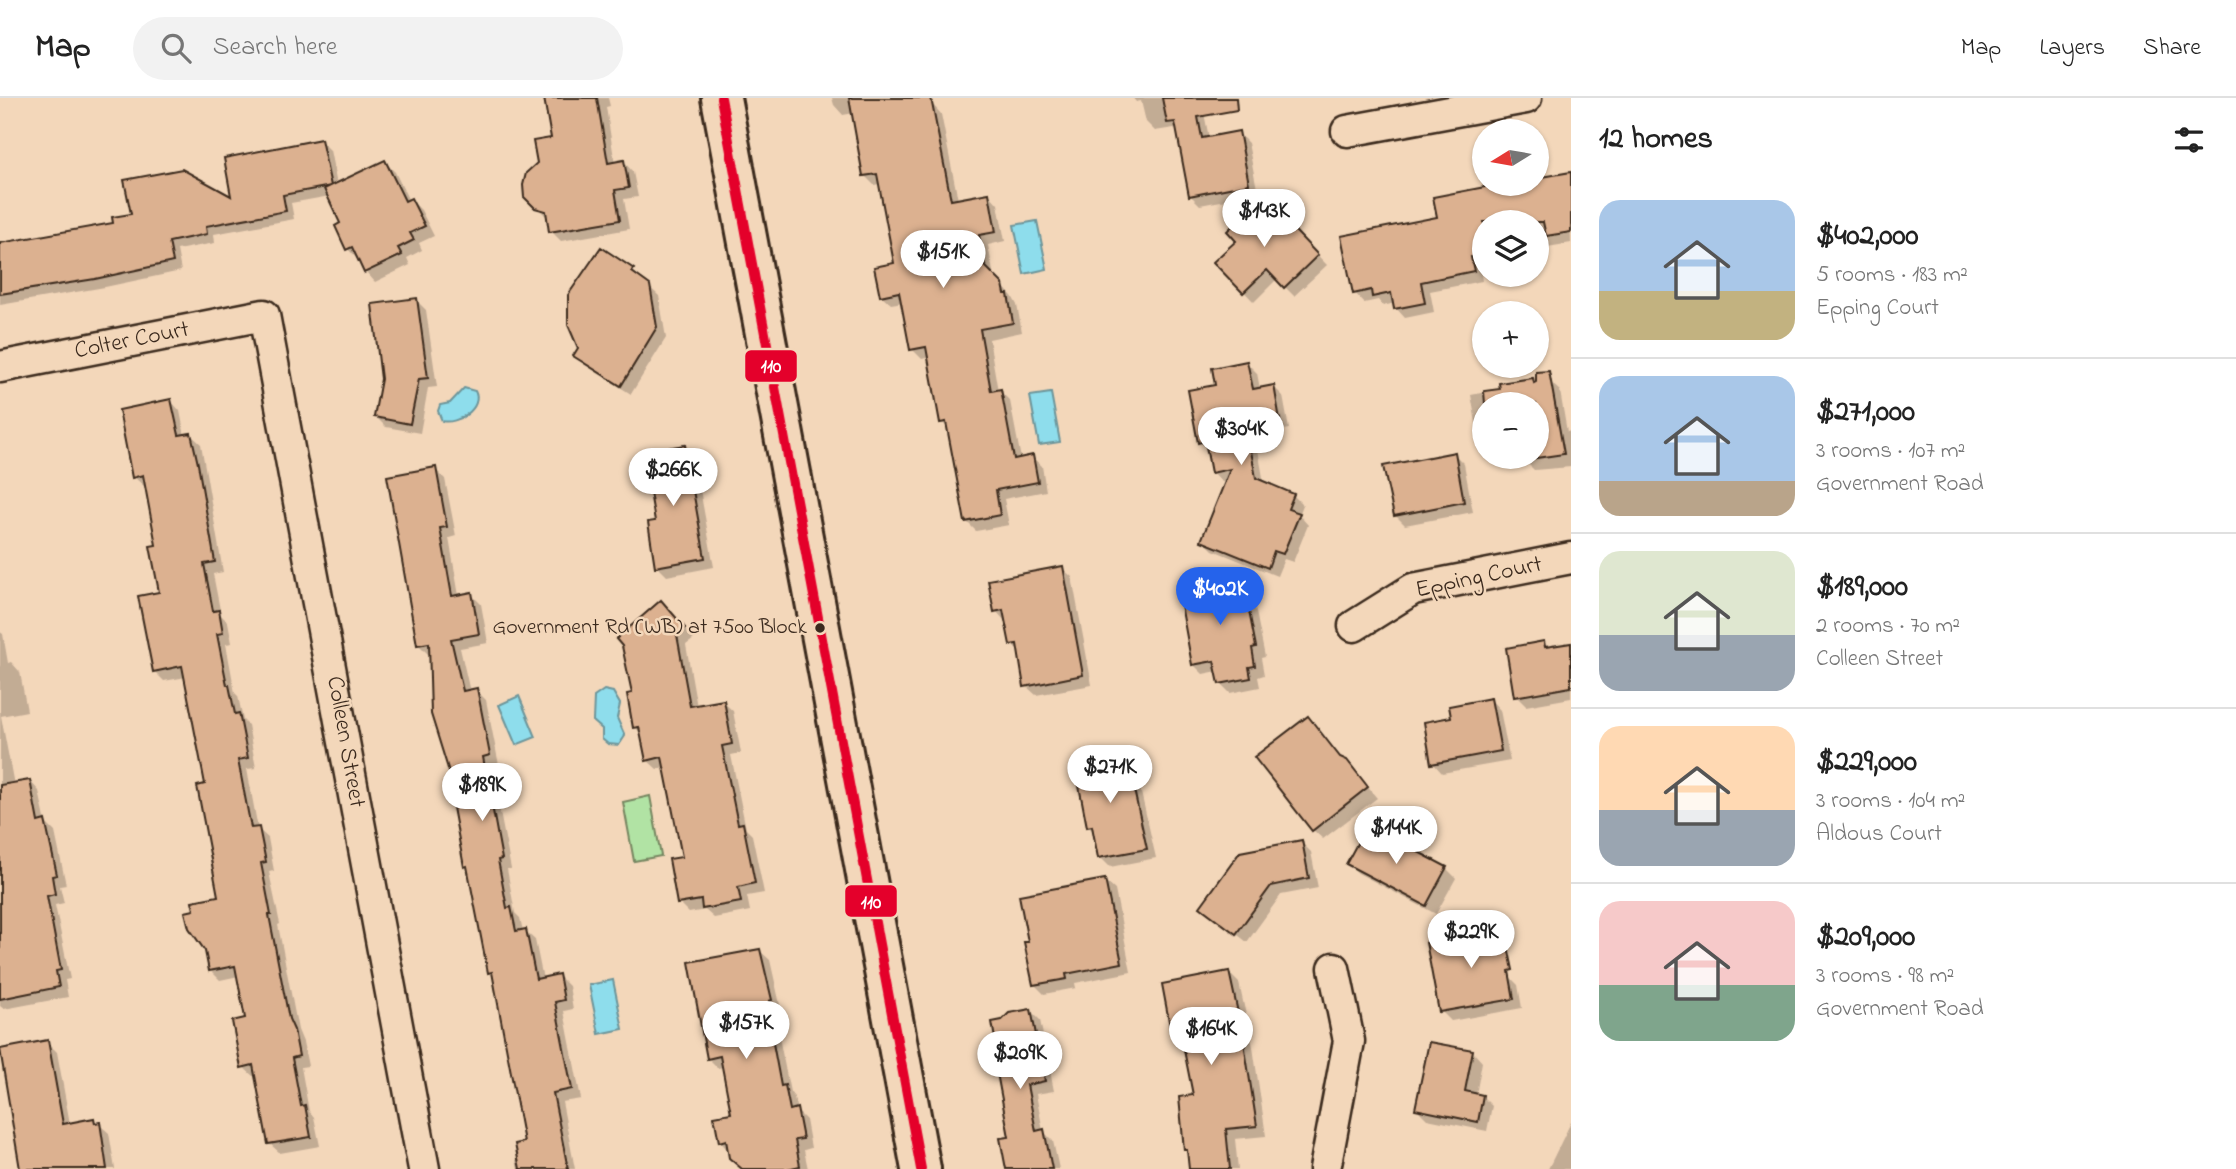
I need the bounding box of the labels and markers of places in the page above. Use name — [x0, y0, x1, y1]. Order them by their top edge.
pin: $143K — [1215, 190, 1313, 249]
pin: $151K — [894, 230, 992, 290]
pin: $304K — [1192, 408, 1290, 467]
pin: $266K — [624, 448, 722, 508]
pin: $402K — [1171, 568, 1269, 627]
place label: Government Rd (WB) at 7500 Block — [492, 612, 807, 644]
marker: Government Rd (WB) at 7500 Block — [813, 621, 827, 635]
pin: $271K — [1061, 746, 1159, 805]
pin: $189K — [433, 764, 531, 823]
pin: $144K — [1347, 806, 1445, 866]
pin: $229K — [1422, 910, 1520, 970]
pin: $157K — [697, 1002, 795, 1061]
pin: $164K — [1162, 1007, 1260, 1067]
pin: $209K — [971, 1032, 1069, 1091]

